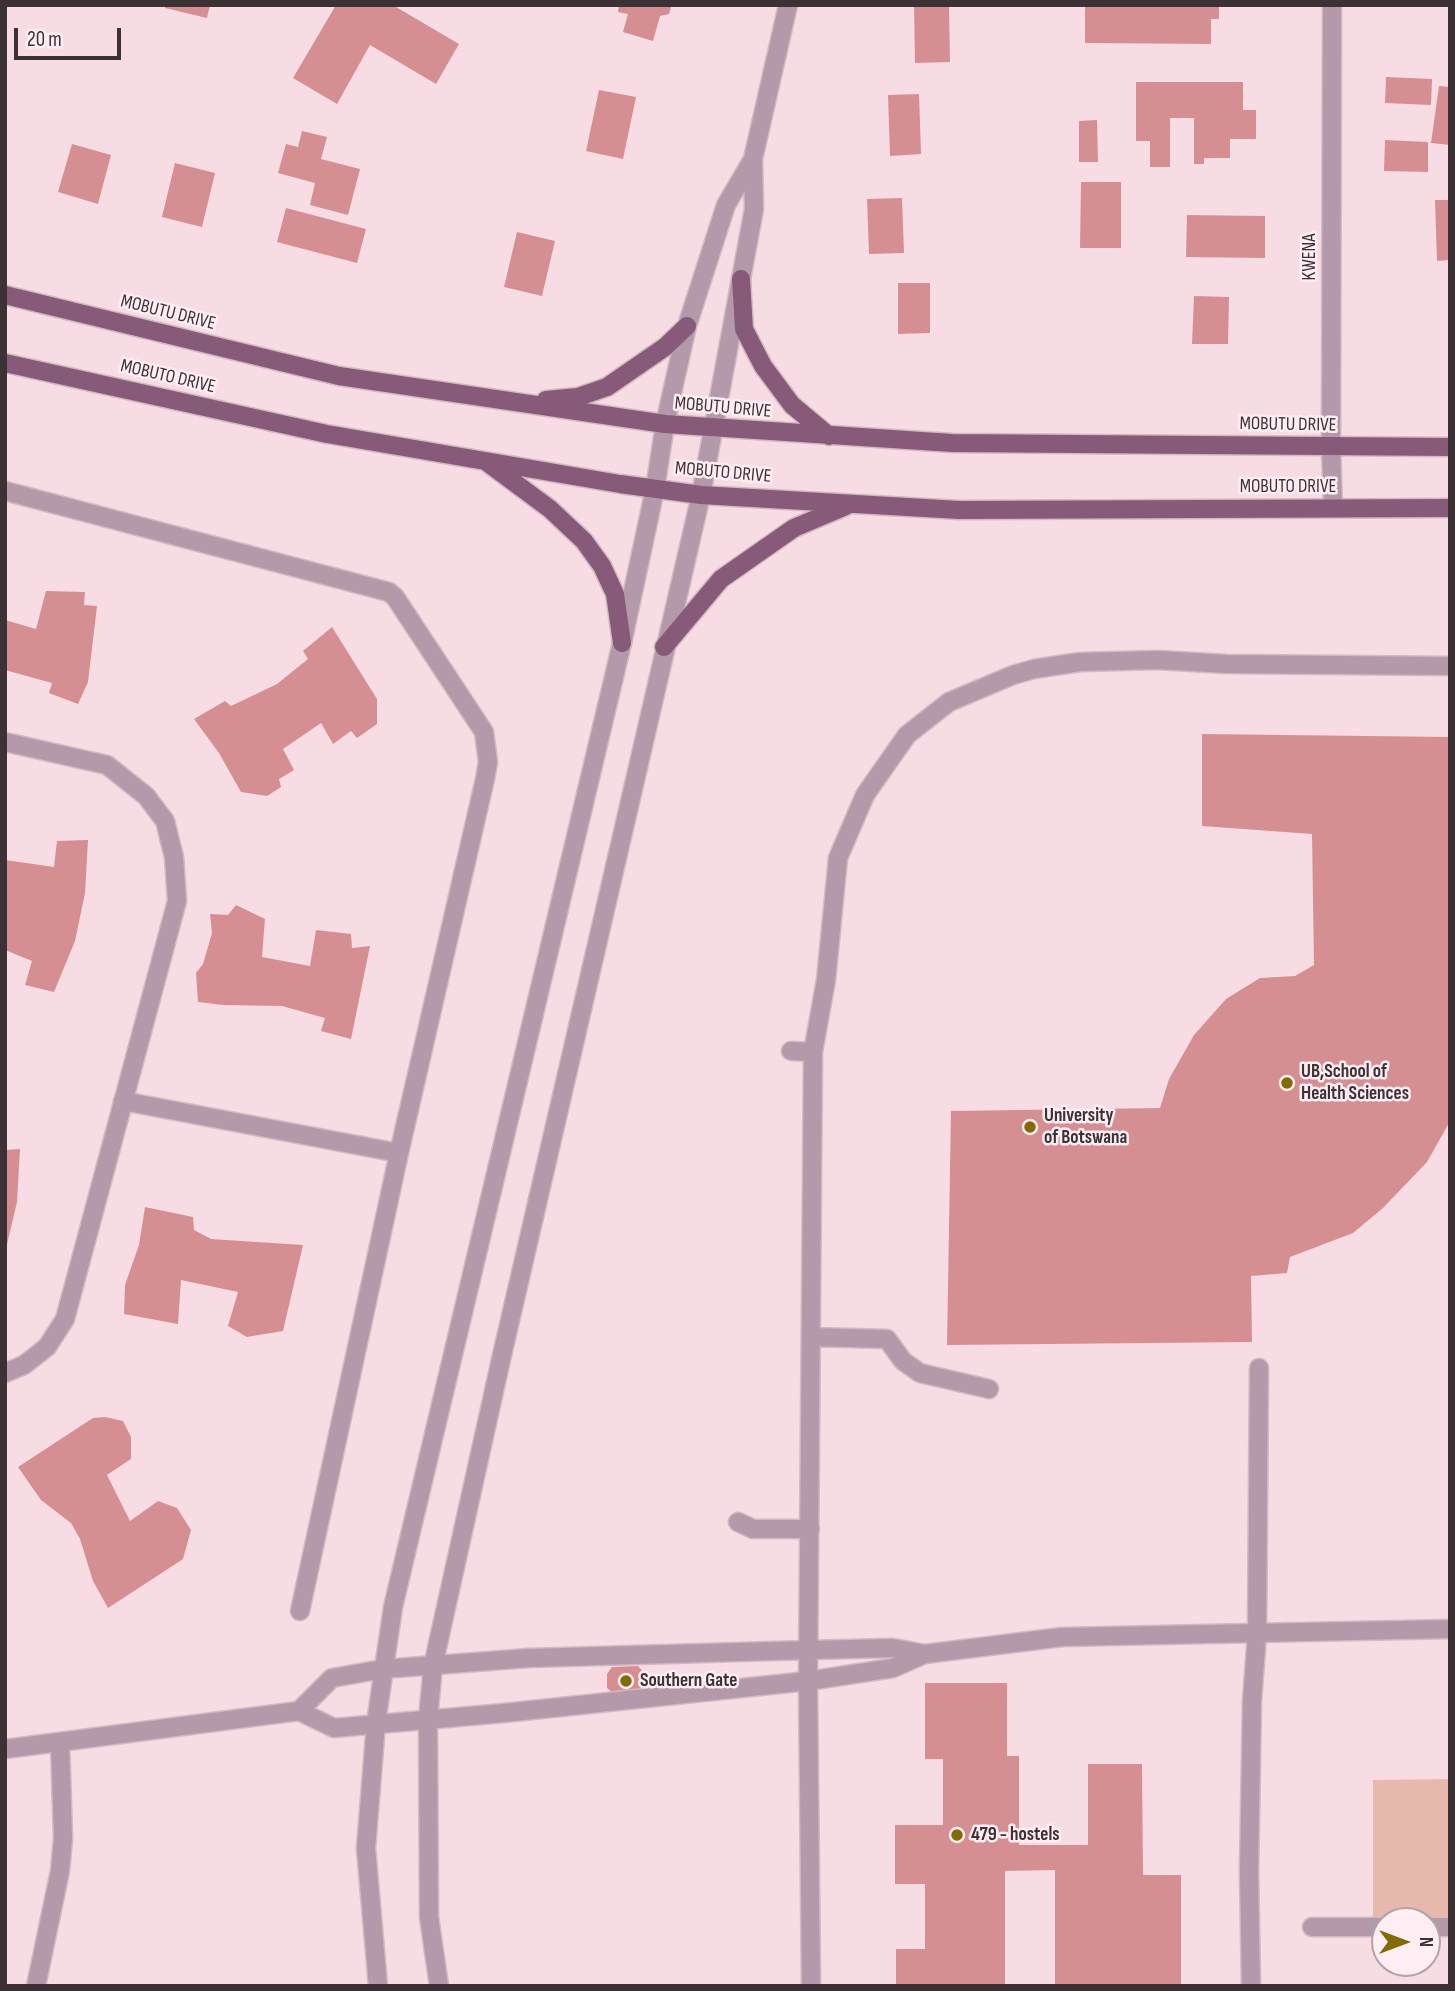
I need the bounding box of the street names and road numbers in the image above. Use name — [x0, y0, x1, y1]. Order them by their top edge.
street label: KWENA — [1299, 234, 1321, 280]
street label: MOBUTU DRIVE — [118, 290, 218, 336]
street label: MOBUTO DRIVE — [118, 355, 218, 399]
street label: MOBUTU DRIVE — [674, 392, 772, 424]
street label: MOBUTU DRIVE — [1239, 413, 1337, 437]
street label: MOBUTO DRIVE — [674, 457, 772, 489]
street label: MOBUTO DRIVE — [1240, 476, 1336, 498]

